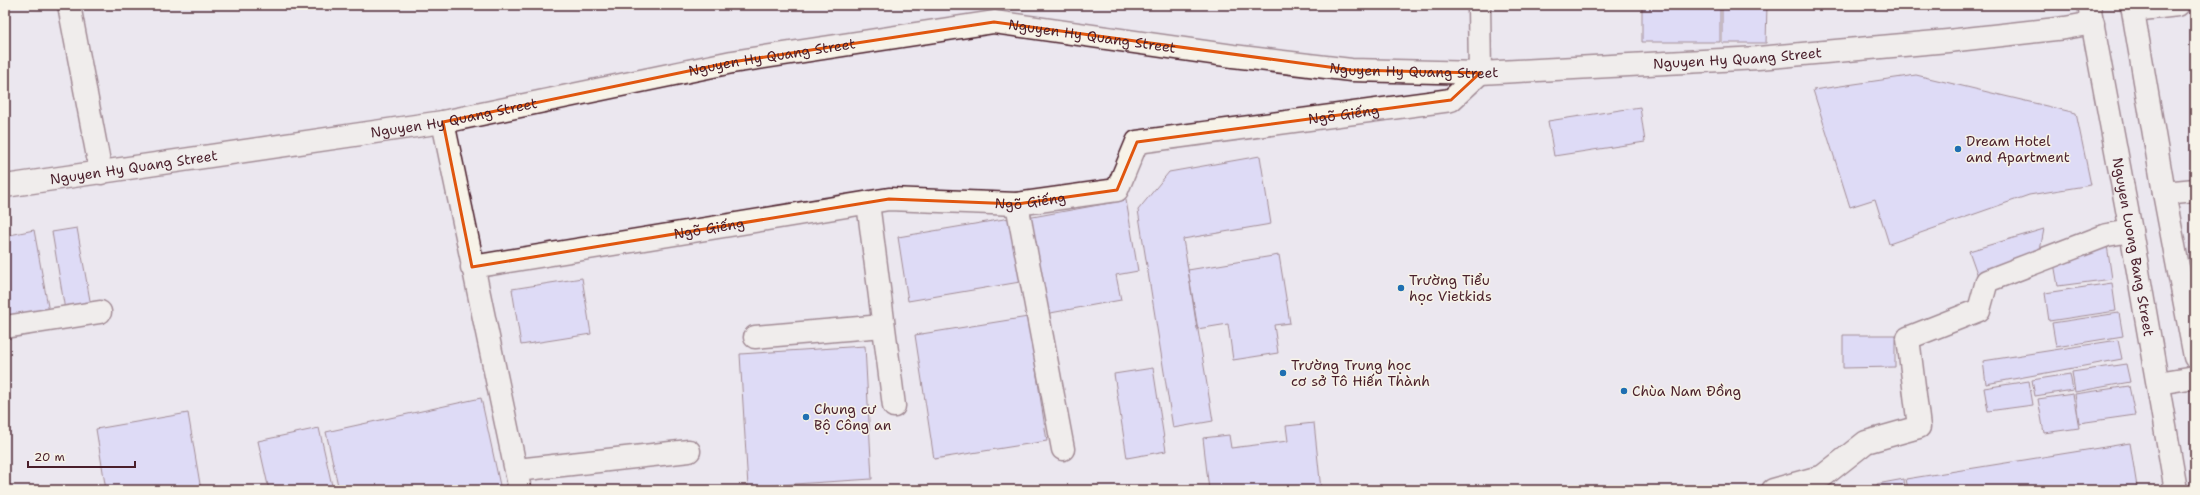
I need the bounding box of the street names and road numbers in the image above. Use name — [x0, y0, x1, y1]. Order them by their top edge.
street label: Nguyen Hy Quang Street — [1007, 15, 1177, 57]
street label: Nguyen Hy Quang Street — [687, 34, 857, 80]
street label: Nguyen Hy Quang Street — [1653, 43, 1823, 73]
street label: Nguyen Hy Quang Street — [1328, 59, 1499, 82]
street label: Nguyen Hy Quang Street — [369, 94, 539, 141]
street label: Ngõ Giếng — [1307, 101, 1380, 128]
street label: Nguyen Hy Quang Street — [49, 146, 219, 188]
street label: Nguyen Luong Bang Street — [2109, 156, 2158, 338]
street label: Ngõ Giếng — [994, 188, 1067, 213]
street label: Ngõ Giếng — [672, 214, 746, 243]

